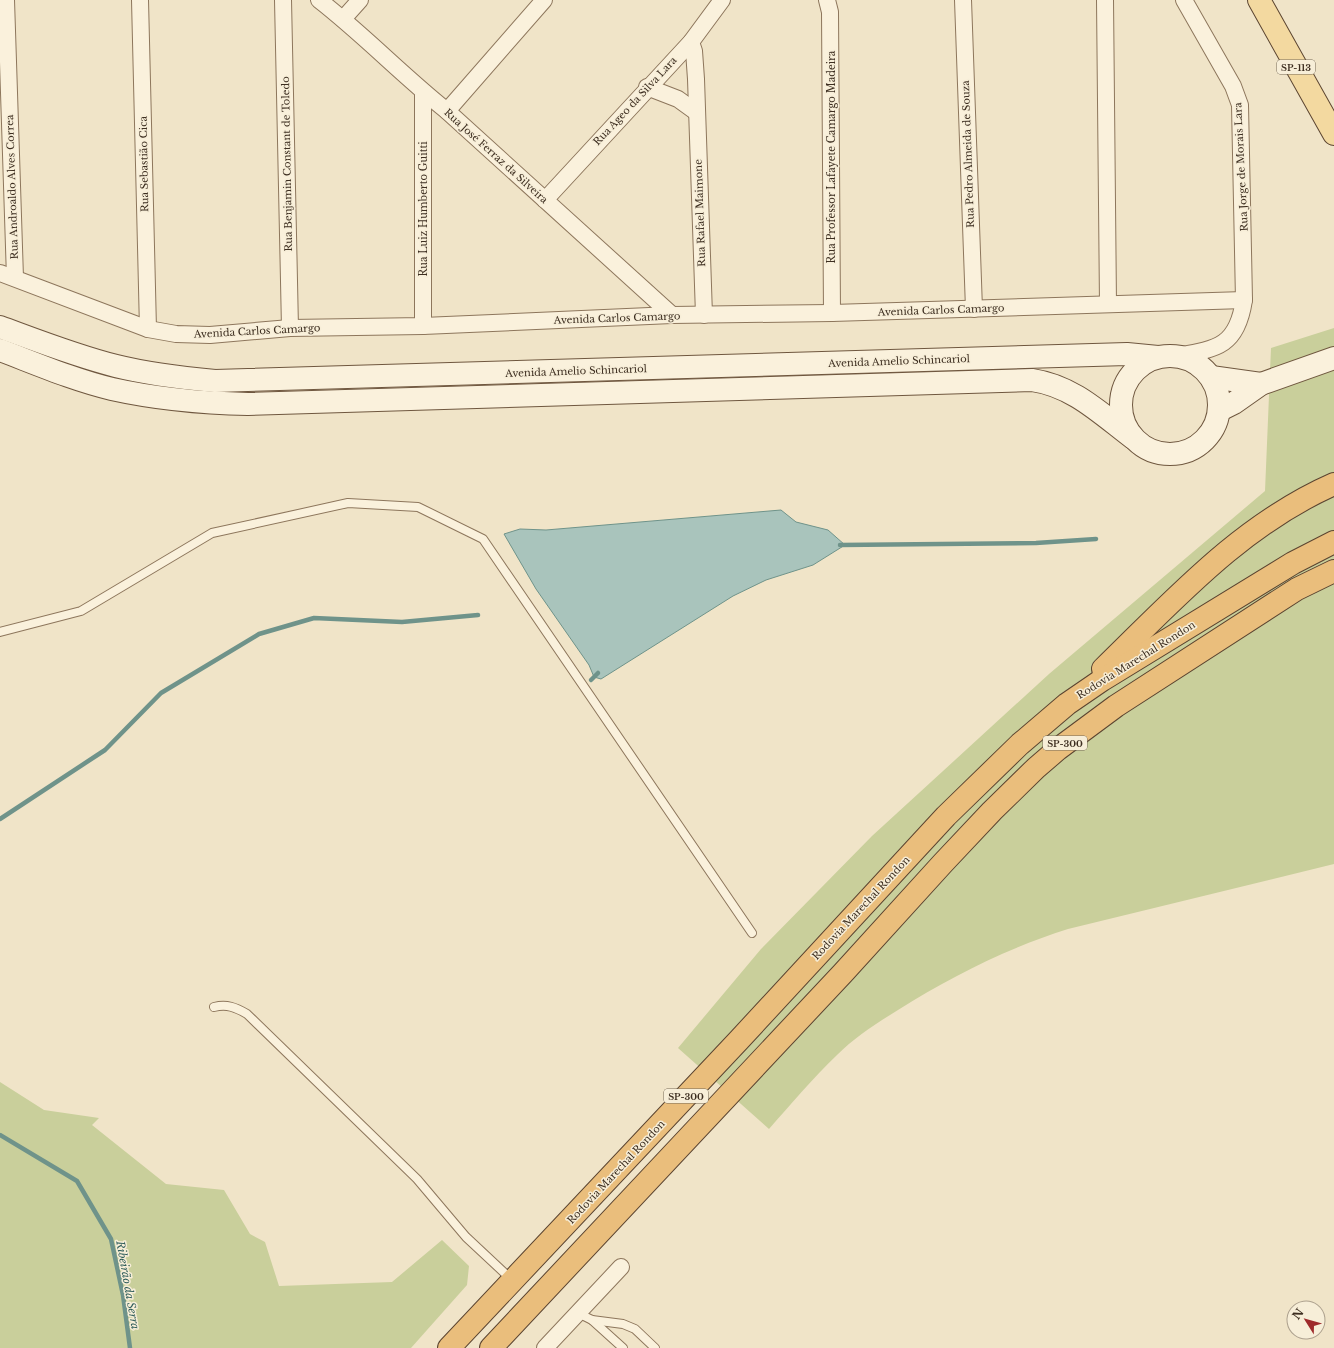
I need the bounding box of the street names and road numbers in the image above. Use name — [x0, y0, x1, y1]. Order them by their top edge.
street label: Rua Professor Lafayete Camargo Madeira — [825, 50, 838, 263]
street label: Rua Ageo da Silva Lara — [590, 54, 680, 148]
road number: SP-113 — [1277, 60, 1315, 74]
street label: Rua Benjamin Constant de Toledo — [279, 76, 295, 252]
street label: Rua Pedro Almeida de Souza — [959, 80, 977, 228]
street label: Rua Jorge de Morais Lara — [1231, 102, 1251, 232]
street label: Rua José Ferraz da Silveira — [441, 106, 551, 206]
street label: Rua Androaldo Alves Correa — [3, 114, 21, 260]
street label: Rua Sebastião Cica — [137, 115, 151, 212]
street label: Rua Luiz Humberto Guitti — [417, 141, 430, 277]
street label: Rua Rafael Maimone — [692, 159, 708, 267]
street label: Avenida Carlos Camargo — [876, 301, 1005, 319]
street label: Avenida Carlos Camargo — [552, 309, 681, 327]
street label: Avenida Carlos Camargo — [192, 321, 321, 341]
street label: Avenida Amelio Schincariol — [827, 352, 970, 370]
street label: Avenida Amelio Schincariol — [504, 362, 647, 380]
street label: Rodovia Marechal Rondon — [1074, 618, 1198, 702]
road number: SP-300 — [1043, 736, 1087, 750]
street label: Rodovia Marechal Rondon — [809, 853, 913, 963]
road number: SP-300 — [664, 1089, 708, 1103]
street label: Rodovia Marechal Rondon — [564, 1117, 668, 1227]

